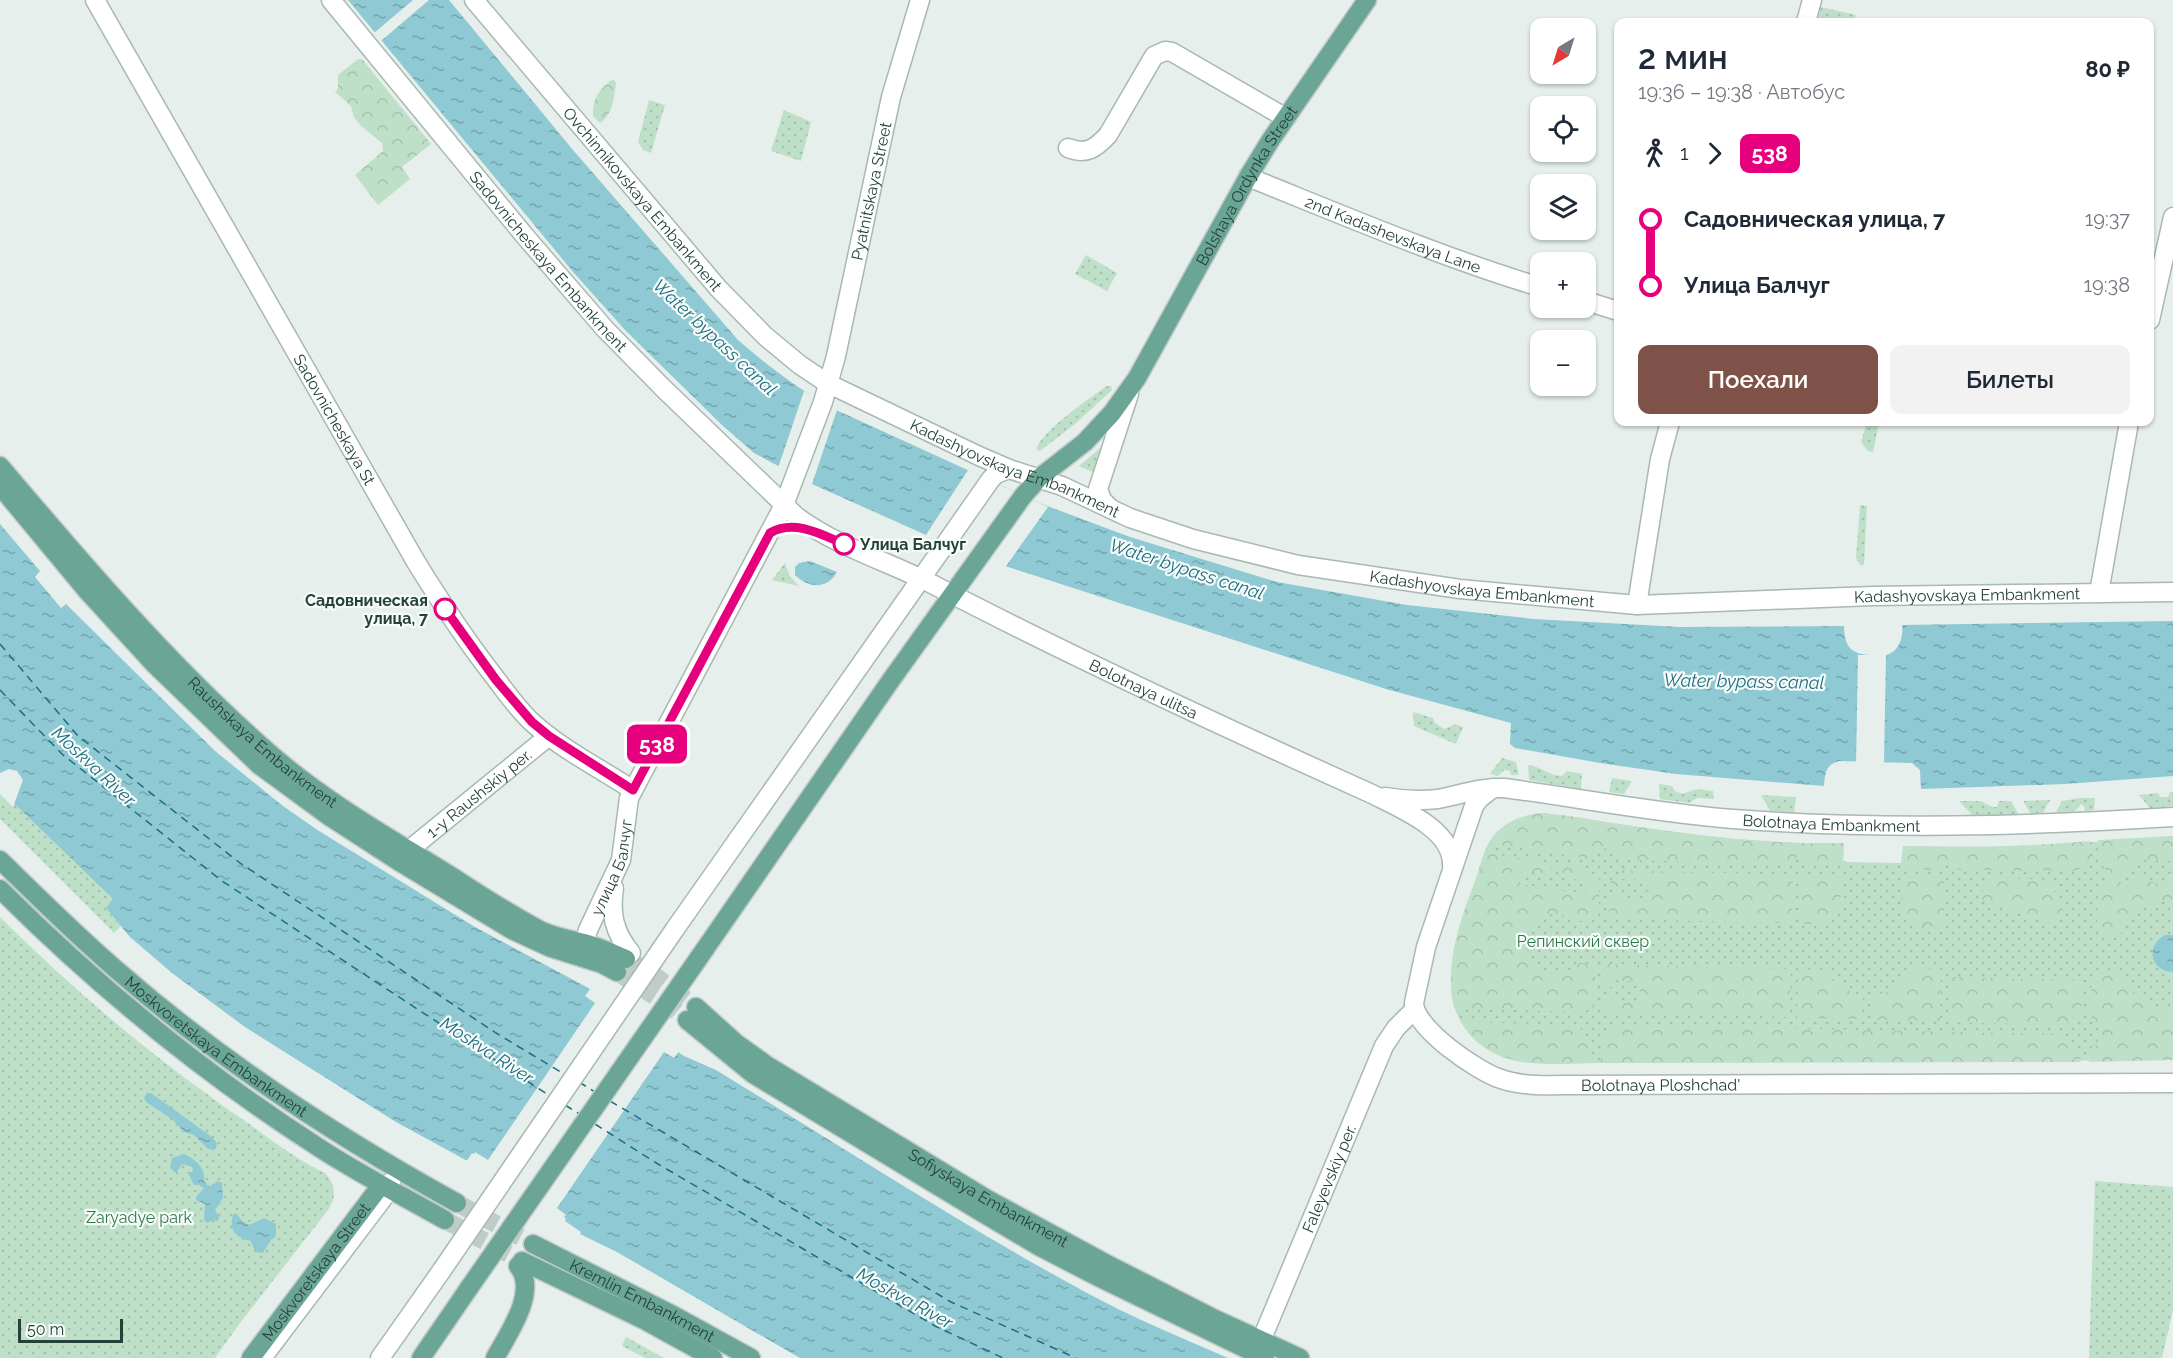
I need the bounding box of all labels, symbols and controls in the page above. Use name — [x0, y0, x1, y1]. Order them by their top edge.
north arrow — [1530, 18, 1596, 84]
map controls — [1530, 18, 1596, 396]
text: 2 мин — [1638, 38, 1728, 77]
text: 80 ₽ — [2085, 56, 2130, 82]
text: 19:36 – 19:38 · Автобус — [1638, 80, 1845, 104]
button: locate — [1530, 96, 1596, 162]
street label: Bolshaya Ordynka Street — [1192, 102, 1301, 269]
street label: Ovchinnikovskaya Embankment — [559, 103, 726, 295]
street label: Pyatnitskaya Street — [847, 120, 895, 262]
icon: walk — [1638, 137, 1671, 170]
icon: forward — [1698, 137, 1731, 170]
text: 1 — [1680, 141, 1689, 165]
text: 538 — [1752, 141, 1788, 166]
street label: Sadovnicheskaya Embankment — [466, 167, 632, 356]
button: layers — [1530, 174, 1596, 240]
street label: 2nd Kadashevskaya Lane — [1302, 192, 1483, 277]
text: Садовническая улица, 7 — [1684, 206, 1945, 232]
text: 19:37 — [2085, 207, 2130, 231]
button: + — [1530, 252, 1596, 318]
text: Улица Балчуг — [1684, 272, 1830, 298]
text: 19:38 — [2083, 273, 2130, 297]
water label: Water bypass canal — [649, 274, 781, 400]
button: − — [1530, 330, 1596, 396]
button: Поехали — [1638, 345, 1878, 414]
button: Билеты — [1890, 345, 2130, 414]
street label: Sadovnicheskaya St — [290, 351, 380, 489]
street label: Kadashyovskaya Embankment — [907, 415, 1123, 521]
marker: Улица Балчуг — [833, 533, 855, 555]
water label: Water bypass canal — [1107, 534, 1267, 604]
place label: Улица Балчуг — [859, 535, 966, 554]
street label: Kadashyovskaya Embankment — [1369, 566, 1596, 611]
street label: Kadashyovskaya Embankment — [1854, 584, 2081, 606]
place label: Садовническая улица, 7 — [305, 591, 428, 628]
marker: Садовническая улица, 7 — [434, 598, 456, 620]
street label: Bolotnaya ulitsa — [1086, 655, 1201, 723]
water label: Water bypass canal — [1663, 669, 1825, 693]
street label: Raushskaya Embankment — [184, 673, 342, 812]
water label: Moskva River — [48, 722, 141, 811]
line badge: 538 — [622, 724, 692, 764]
text: 538 — [639, 732, 675, 757]
street label: 1-y Raushskiy per. — [423, 745, 535, 841]
street label: Bolotnaya Embankment — [1742, 810, 1921, 835]
street label: улица Балчуг — [587, 818, 636, 918]
park label: Репинский сквер — [1517, 932, 1649, 951]
street label: Moskvoretskaya Embankment — [121, 972, 312, 1121]
water label: Moskva River — [437, 1012, 538, 1088]
street label: Bolotnaya Ploshchad' — [1581, 1075, 1740, 1094]
street label: Faleyevskiy per. — [1298, 1122, 1360, 1235]
street label: Sofiyskaya Embankment — [905, 1144, 1072, 1251]
street label: Moskvoretskaya Street — [258, 1198, 374, 1344]
park label: Zaryadye park — [86, 1208, 193, 1227]
street label: Kremlin Embankment — [567, 1255, 719, 1346]
water label: Moskva River — [853, 1263, 957, 1333]
scale bar — [18, 1316, 123, 1344]
text: 50 m — [27, 1320, 64, 1339]

